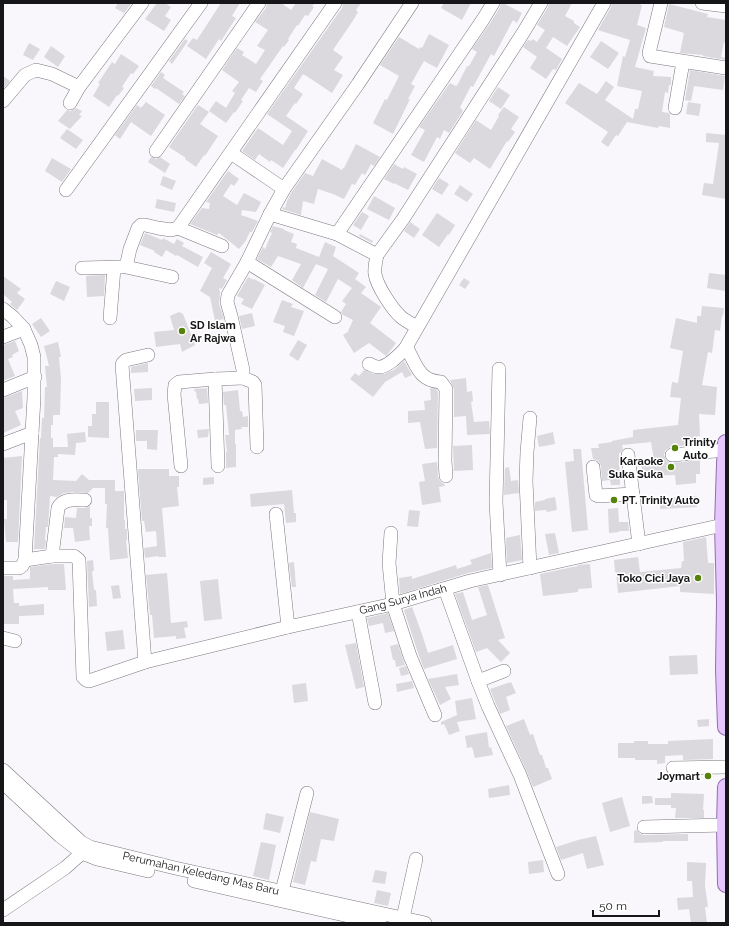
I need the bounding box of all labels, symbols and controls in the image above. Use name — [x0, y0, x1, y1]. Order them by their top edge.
place label: SD Islam Ar Rajwa — [190, 319, 236, 345]
marker: SD Islam Ar Rajwa — [177, 326, 187, 336]
place label: Trinity Auto — [683, 436, 716, 462]
marker: Trinity Auto — [670, 443, 680, 453]
place label: Karaoke Suka Suka — [609, 455, 663, 481]
marker: Karaoke Suka Suka — [666, 462, 676, 472]
place label: PT. Trinity Auto — [622, 494, 700, 507]
marker: PT. Trinity Auto — [609, 495, 619, 505]
place label: Toko Cici Jaya — [617, 572, 690, 585]
marker: Toko Cici Jaya — [693, 573, 703, 583]
street label: Gang Surya Indah — [358, 582, 448, 617]
place label: Joymart — [657, 770, 701, 783]
marker: Joymart — [703, 771, 713, 781]
street label: Perumahan Keledang Mas Baru — [121, 849, 280, 898]
scale bar — [593, 892, 659, 918]
text: 50 m — [599, 899, 627, 913]

